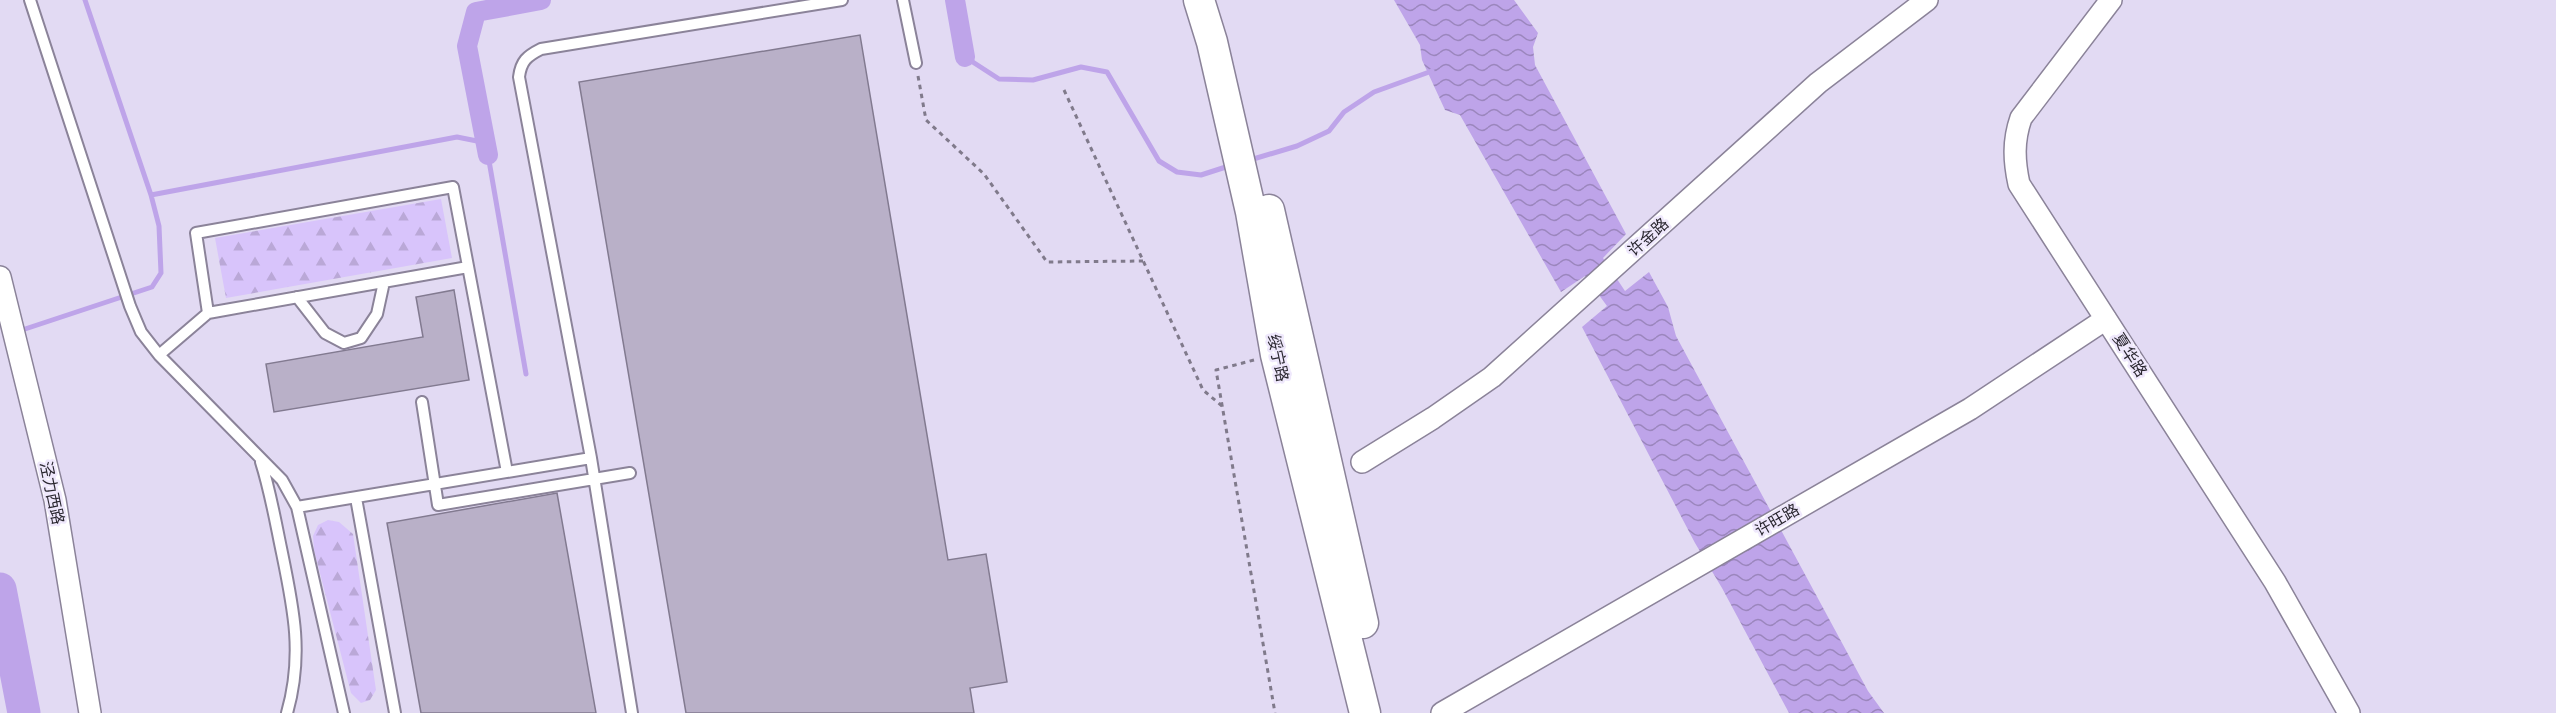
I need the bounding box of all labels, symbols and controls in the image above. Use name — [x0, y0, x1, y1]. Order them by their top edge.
street label: 许金路 — [1622, 212, 1674, 262]
street label: 夏华路 — [2107, 329, 2153, 381]
street label: 绥宁路 — [1262, 332, 1294, 384]
street label: 泾力西路 — [34, 459, 70, 527]
street label: 许旺路 — [1750, 498, 1804, 542]

